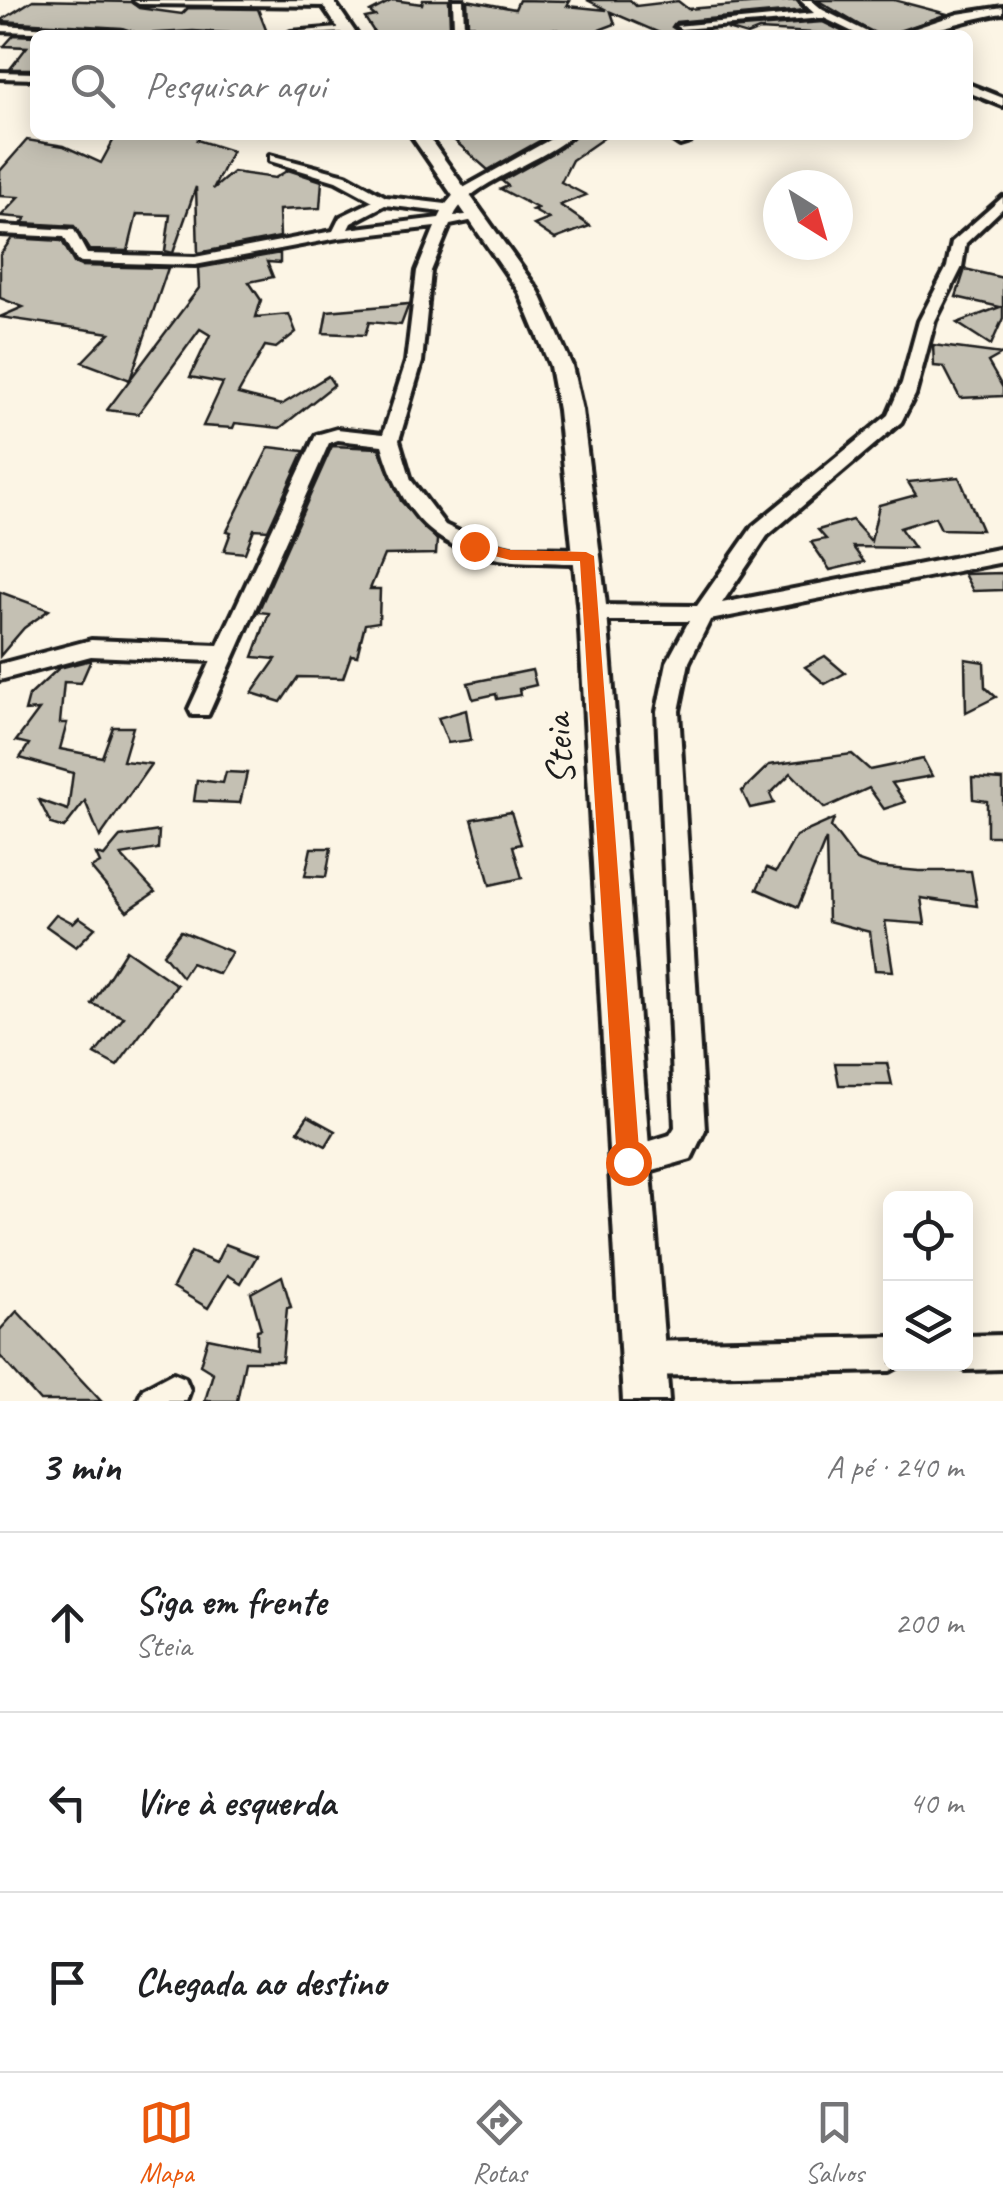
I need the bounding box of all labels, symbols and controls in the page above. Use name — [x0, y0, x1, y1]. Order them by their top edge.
search box — [30, 30, 973, 140]
icon: search — [65, 58, 120, 113]
text: Pesquisar aqui — [145, 62, 326, 109]
north arrow — [763, 170, 853, 260]
route end — [452, 524, 498, 570]
street label: Steia — [531, 710, 586, 787]
route start — [606, 1140, 652, 1186]
map controls — [883, 1191, 973, 1371]
button: locate — [883, 1191, 973, 1281]
button: layers — [883, 1281, 973, 1371]
text: 3 min — [40, 1440, 120, 1493]
text: A pé · 240 m — [826, 1446, 963, 1487]
text: Siga em frente — [135, 1578, 326, 1625]
icon: ahead — [40, 1595, 95, 1650]
text: 200 m — [894, 1602, 963, 1643]
text: Steia — [135, 1625, 191, 1666]
icon: left — [40, 1775, 95, 1830]
text: Vire à esquerda — [135, 1779, 335, 1826]
text: 40 m — [909, 1782, 963, 1823]
icon: arrive — [40, 1955, 95, 2010]
text: Chegada ao destino — [135, 1959, 386, 2006]
tab: Mapa — [139, 2095, 194, 2190]
tab: Rotas — [472, 2095, 527, 2190]
tab: Salvos — [805, 2095, 864, 2190]

